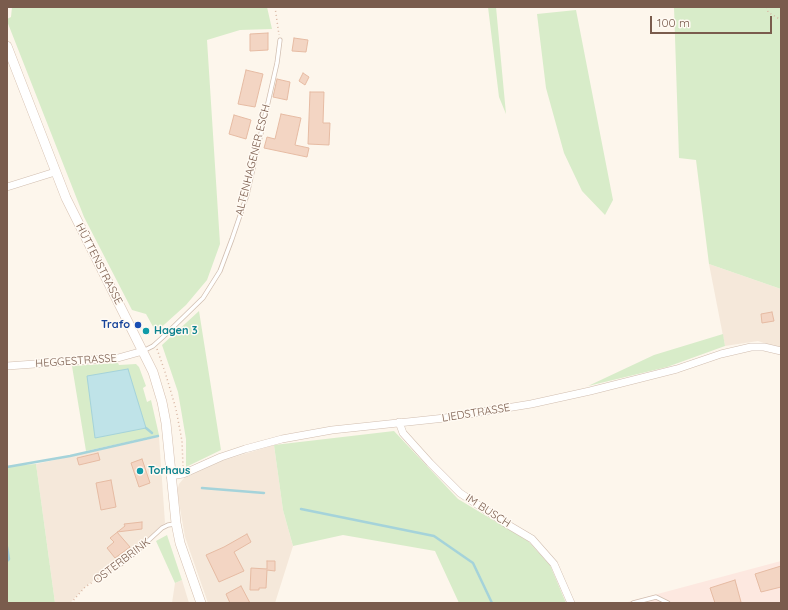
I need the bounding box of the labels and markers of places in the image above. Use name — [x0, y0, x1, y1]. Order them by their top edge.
place label: Trafo — [101, 318, 130, 332]
marker: Trafo — [133, 320, 143, 330]
place label: Hagen 3 — [154, 324, 198, 338]
marker: Hagen 3 — [141, 326, 151, 336]
place label: Torhaus — [148, 464, 190, 478]
marker: Torhaus — [135, 466, 145, 476]

